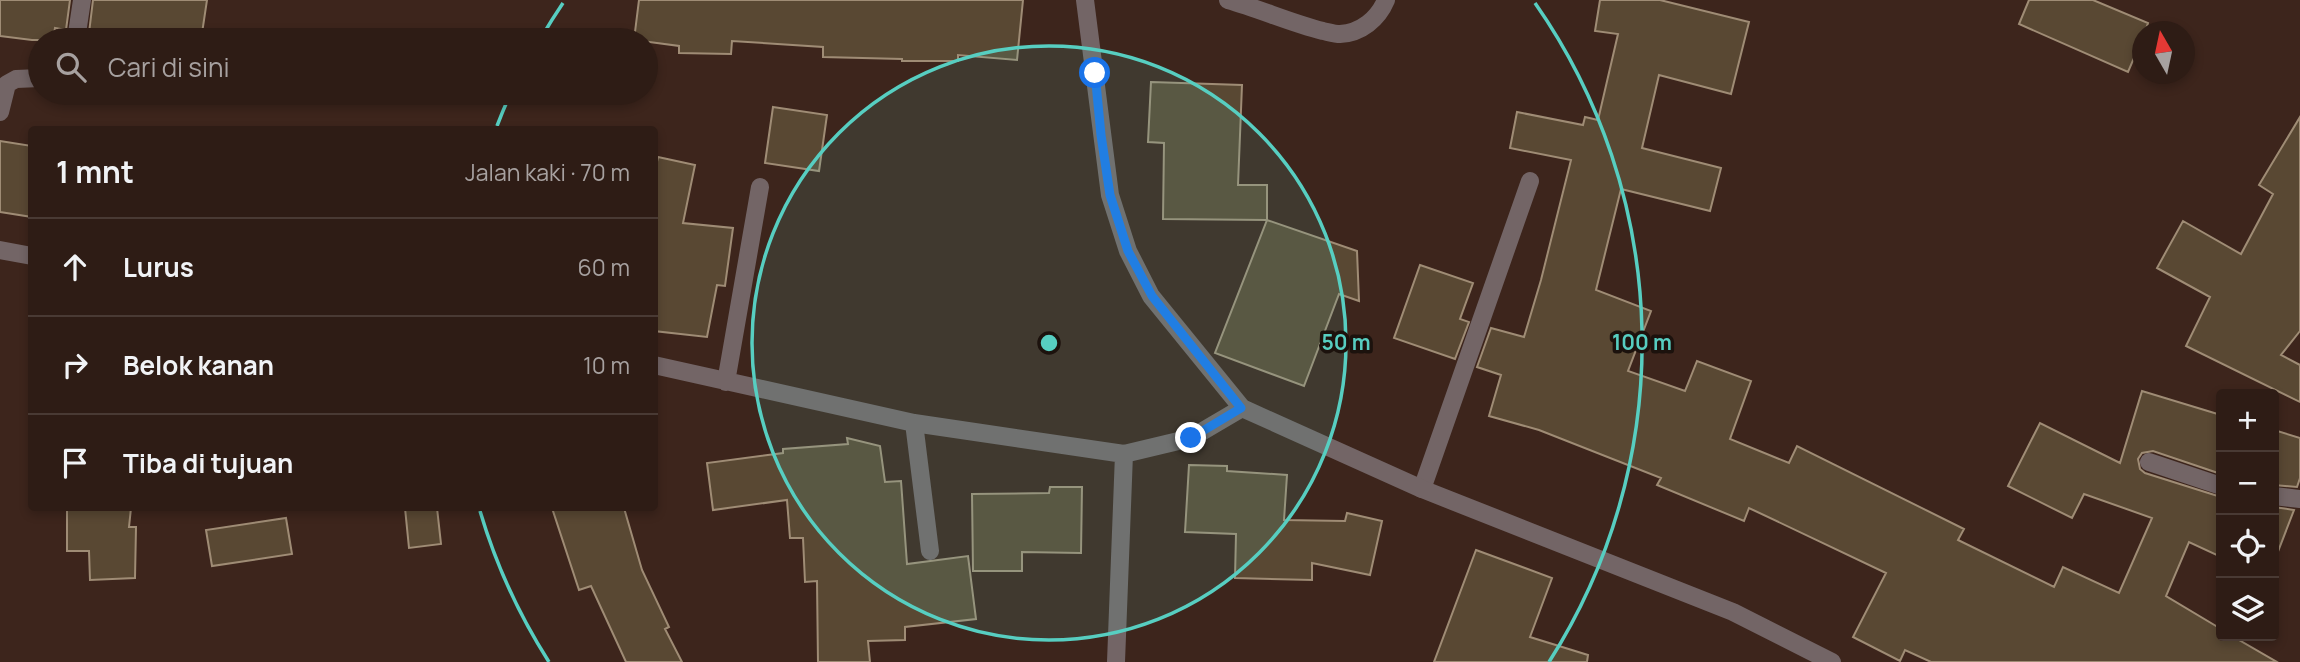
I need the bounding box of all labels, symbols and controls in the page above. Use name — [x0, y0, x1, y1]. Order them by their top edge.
north arrow — [2132, 21, 2195, 84]
search box — [28, 28, 658, 105]
icon: search — [52, 48, 90, 86]
text: Cari di sini — [108, 49, 230, 85]
route start — [1079, 57, 1110, 88]
text: 1 mnt — [56, 151, 134, 192]
text: Jalan kaki · 70 m — [465, 156, 630, 188]
icon: ahead — [56, 248, 94, 286]
text: Lurus — [123, 249, 194, 285]
text: 60 m — [578, 251, 630, 283]
text: 50 m — [1321, 328, 1371, 356]
text: 100 m — [1612, 328, 1672, 356]
centre of rings — [1037, 331, 1061, 355]
icon: right — [56, 346, 94, 384]
text: Belok kanan — [123, 347, 274, 383]
text: 10 m — [583, 349, 630, 381]
map controls — [2216, 389, 2279, 641]
button: + — [2216, 389, 2279, 452]
route end — [1175, 422, 1206, 453]
icon: arrive — [56, 444, 94, 482]
text: Tiba di tujuan — [123, 445, 293, 481]
button: − — [2216, 452, 2279, 515]
button: locate — [2216, 515, 2279, 578]
button: layers — [2216, 578, 2279, 641]

